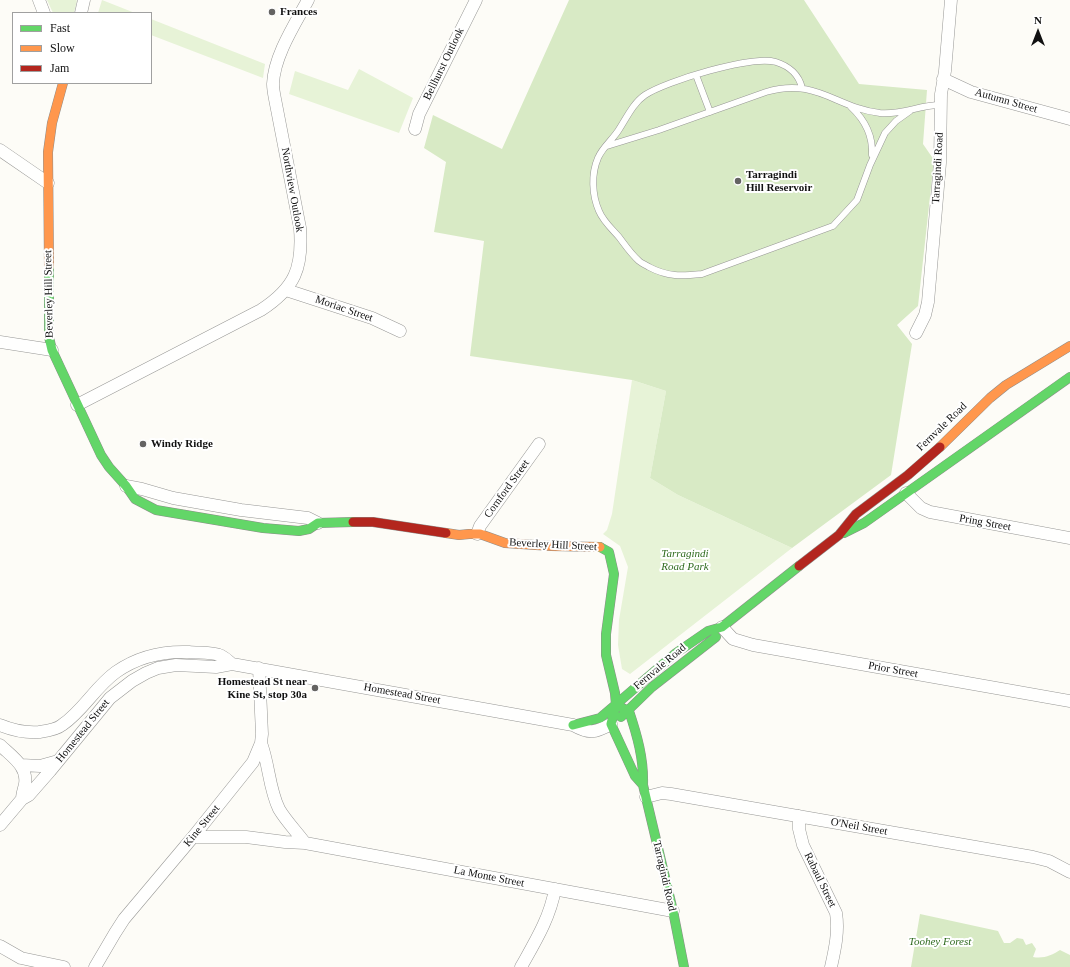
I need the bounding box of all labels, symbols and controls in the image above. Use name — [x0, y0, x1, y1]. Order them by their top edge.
place label: Frances — [280, 5, 317, 19]
marker: Frances — [267, 7, 277, 17]
legend — [12, 12, 152, 84]
north arrow — [1018, 12, 1058, 52]
text: N — [1034, 14, 1042, 26]
text: Fast — [50, 21, 70, 35]
street label: Bellhurst Outlook — [421, 26, 467, 102]
text: Slow — [50, 41, 75, 55]
text: Jam — [50, 61, 69, 75]
street label: Autumn Street — [973, 86, 1039, 116]
street label: Tarragindi Road — [930, 132, 946, 204]
street label: Northview Outlook — [278, 147, 306, 233]
place label: Tarragindi Hill Reservoir — [746, 168, 812, 194]
marker: Tarragindi Hill Reservoir — [733, 176, 743, 186]
street label: Beverley Hill Street — [42, 250, 56, 338]
street label: Moriac Street — [313, 293, 375, 325]
street label: Fernvale Road — [914, 400, 970, 454]
place label: Windy Ridge — [151, 437, 213, 451]
marker: Windy Ridge — [138, 439, 148, 449]
street label: Cornford Street — [481, 457, 533, 521]
street label: Pring Street — [958, 512, 1012, 534]
street label: Beverley Hill Street — [509, 536, 597, 554]
park label: Tarragindi Road Park — [661, 547, 709, 573]
street label: Fernvale Road — [631, 641, 689, 693]
street label: Prior Street — [867, 659, 919, 681]
place label: Homestead St near Kine St, stop 30a — [218, 675, 307, 701]
street label: Homestead Street — [362, 681, 442, 707]
marker: Homestead St near Kine St, stop 30a — [310, 683, 320, 693]
street label: Homestead Street — [53, 697, 113, 765]
street label: Kine Street — [181, 802, 223, 850]
street label: O'Neil Street — [830, 816, 888, 838]
street label: Tarragindi Road — [650, 840, 678, 912]
street label: Rabaul Street — [801, 850, 839, 910]
street label: La Monte Street — [453, 864, 525, 890]
park label: Toohey Forest — [909, 935, 971, 949]

